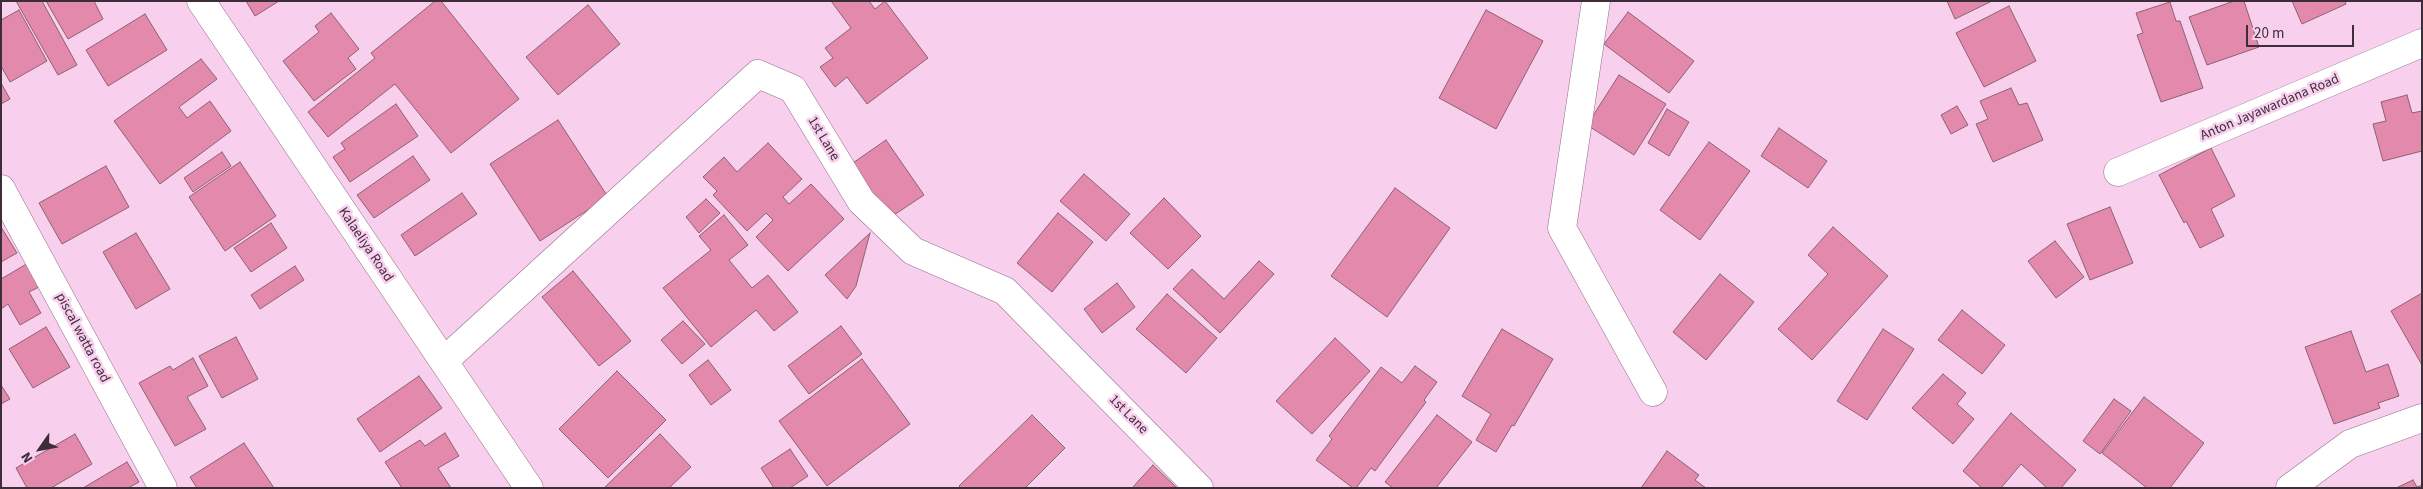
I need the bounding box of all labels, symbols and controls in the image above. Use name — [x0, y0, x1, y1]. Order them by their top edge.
scale bar — [2248, 15, 2356, 47]
text: 20 m — [2254, 23, 2284, 44]
street label: Anton Jayawardana Road — [2198, 71, 2342, 145]
street label: 1st Lane — [803, 114, 843, 164]
street label: Kalaeliya Road — [334, 205, 396, 285]
street label: piscal watta road — [51, 290, 113, 386]
street label: 1st Lane — [1105, 392, 1151, 438]
north arrow — [15, 424, 65, 474]
text: N — [16, 448, 38, 467]

